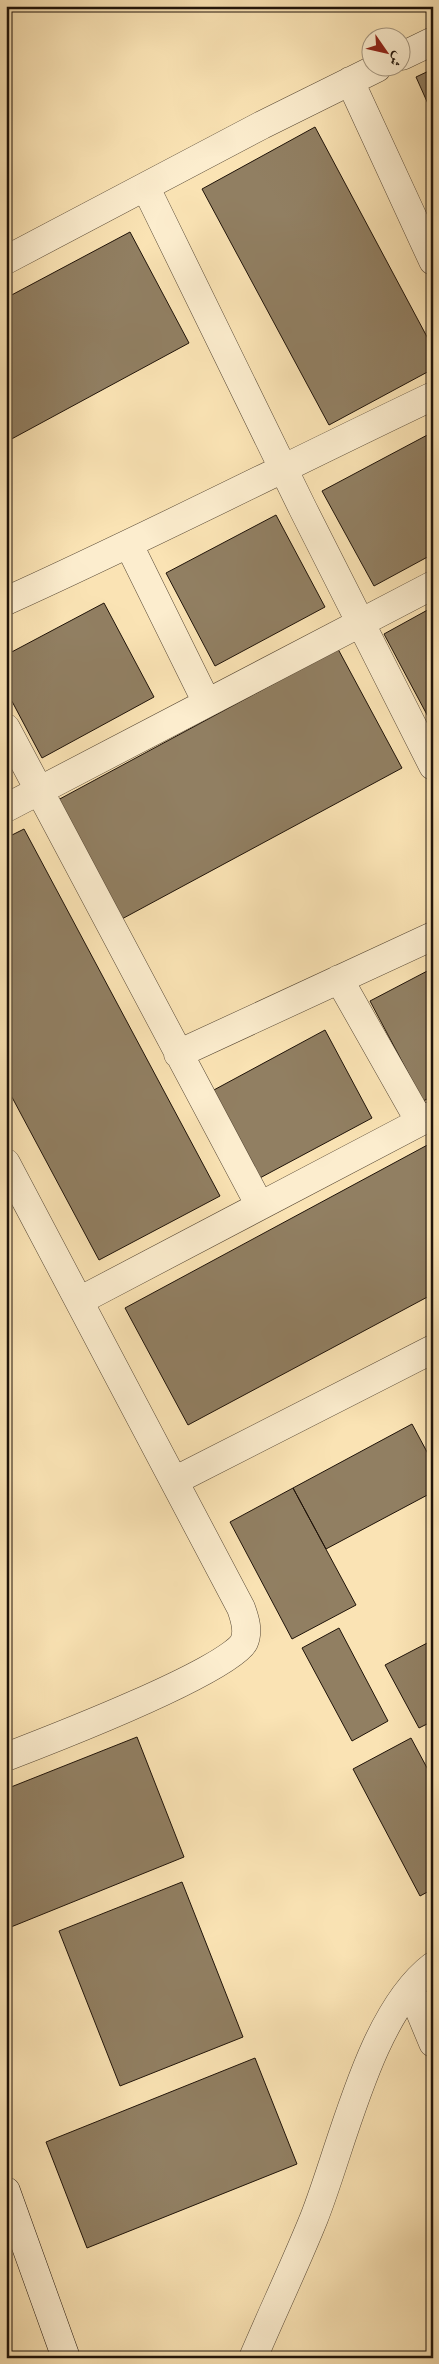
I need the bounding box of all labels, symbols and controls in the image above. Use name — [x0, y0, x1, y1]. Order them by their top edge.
north arrow — [362, 28, 412, 78]
text: ش — [385, 48, 408, 70]

